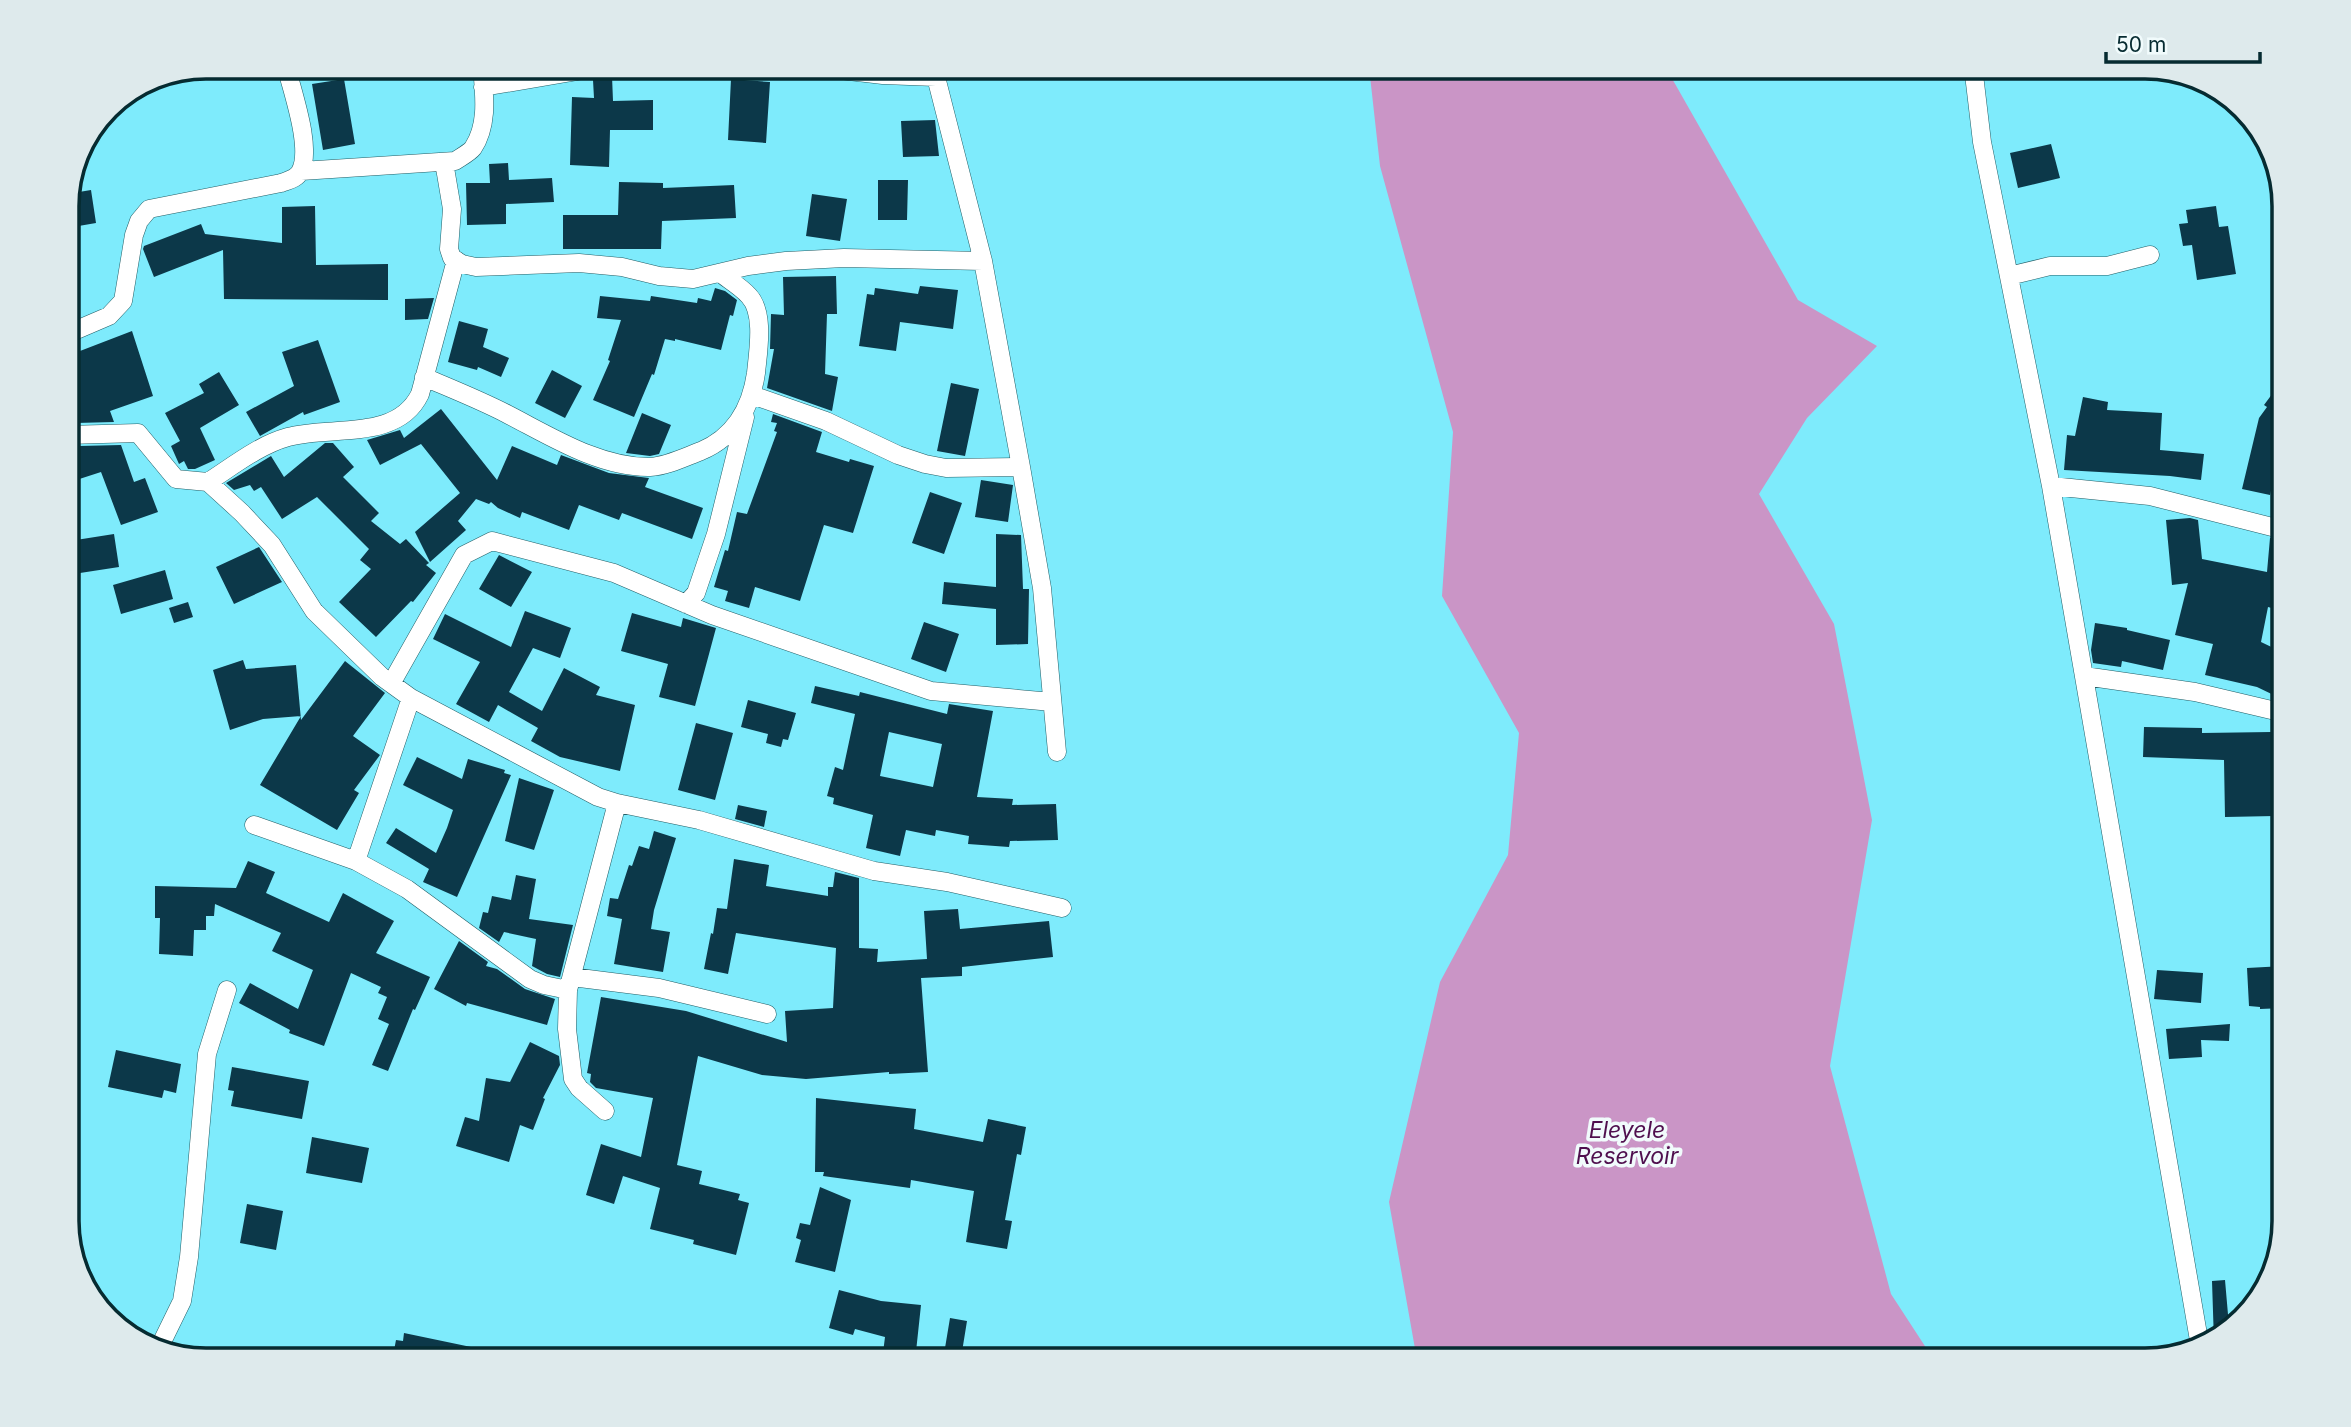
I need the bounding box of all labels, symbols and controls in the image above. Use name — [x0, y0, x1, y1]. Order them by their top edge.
scale bar — [2106, 21, 2260, 65]
text: 50 m — [2116, 32, 2166, 57]
water label: Eleyele Reservoir — [1576, 1116, 1680, 1170]

